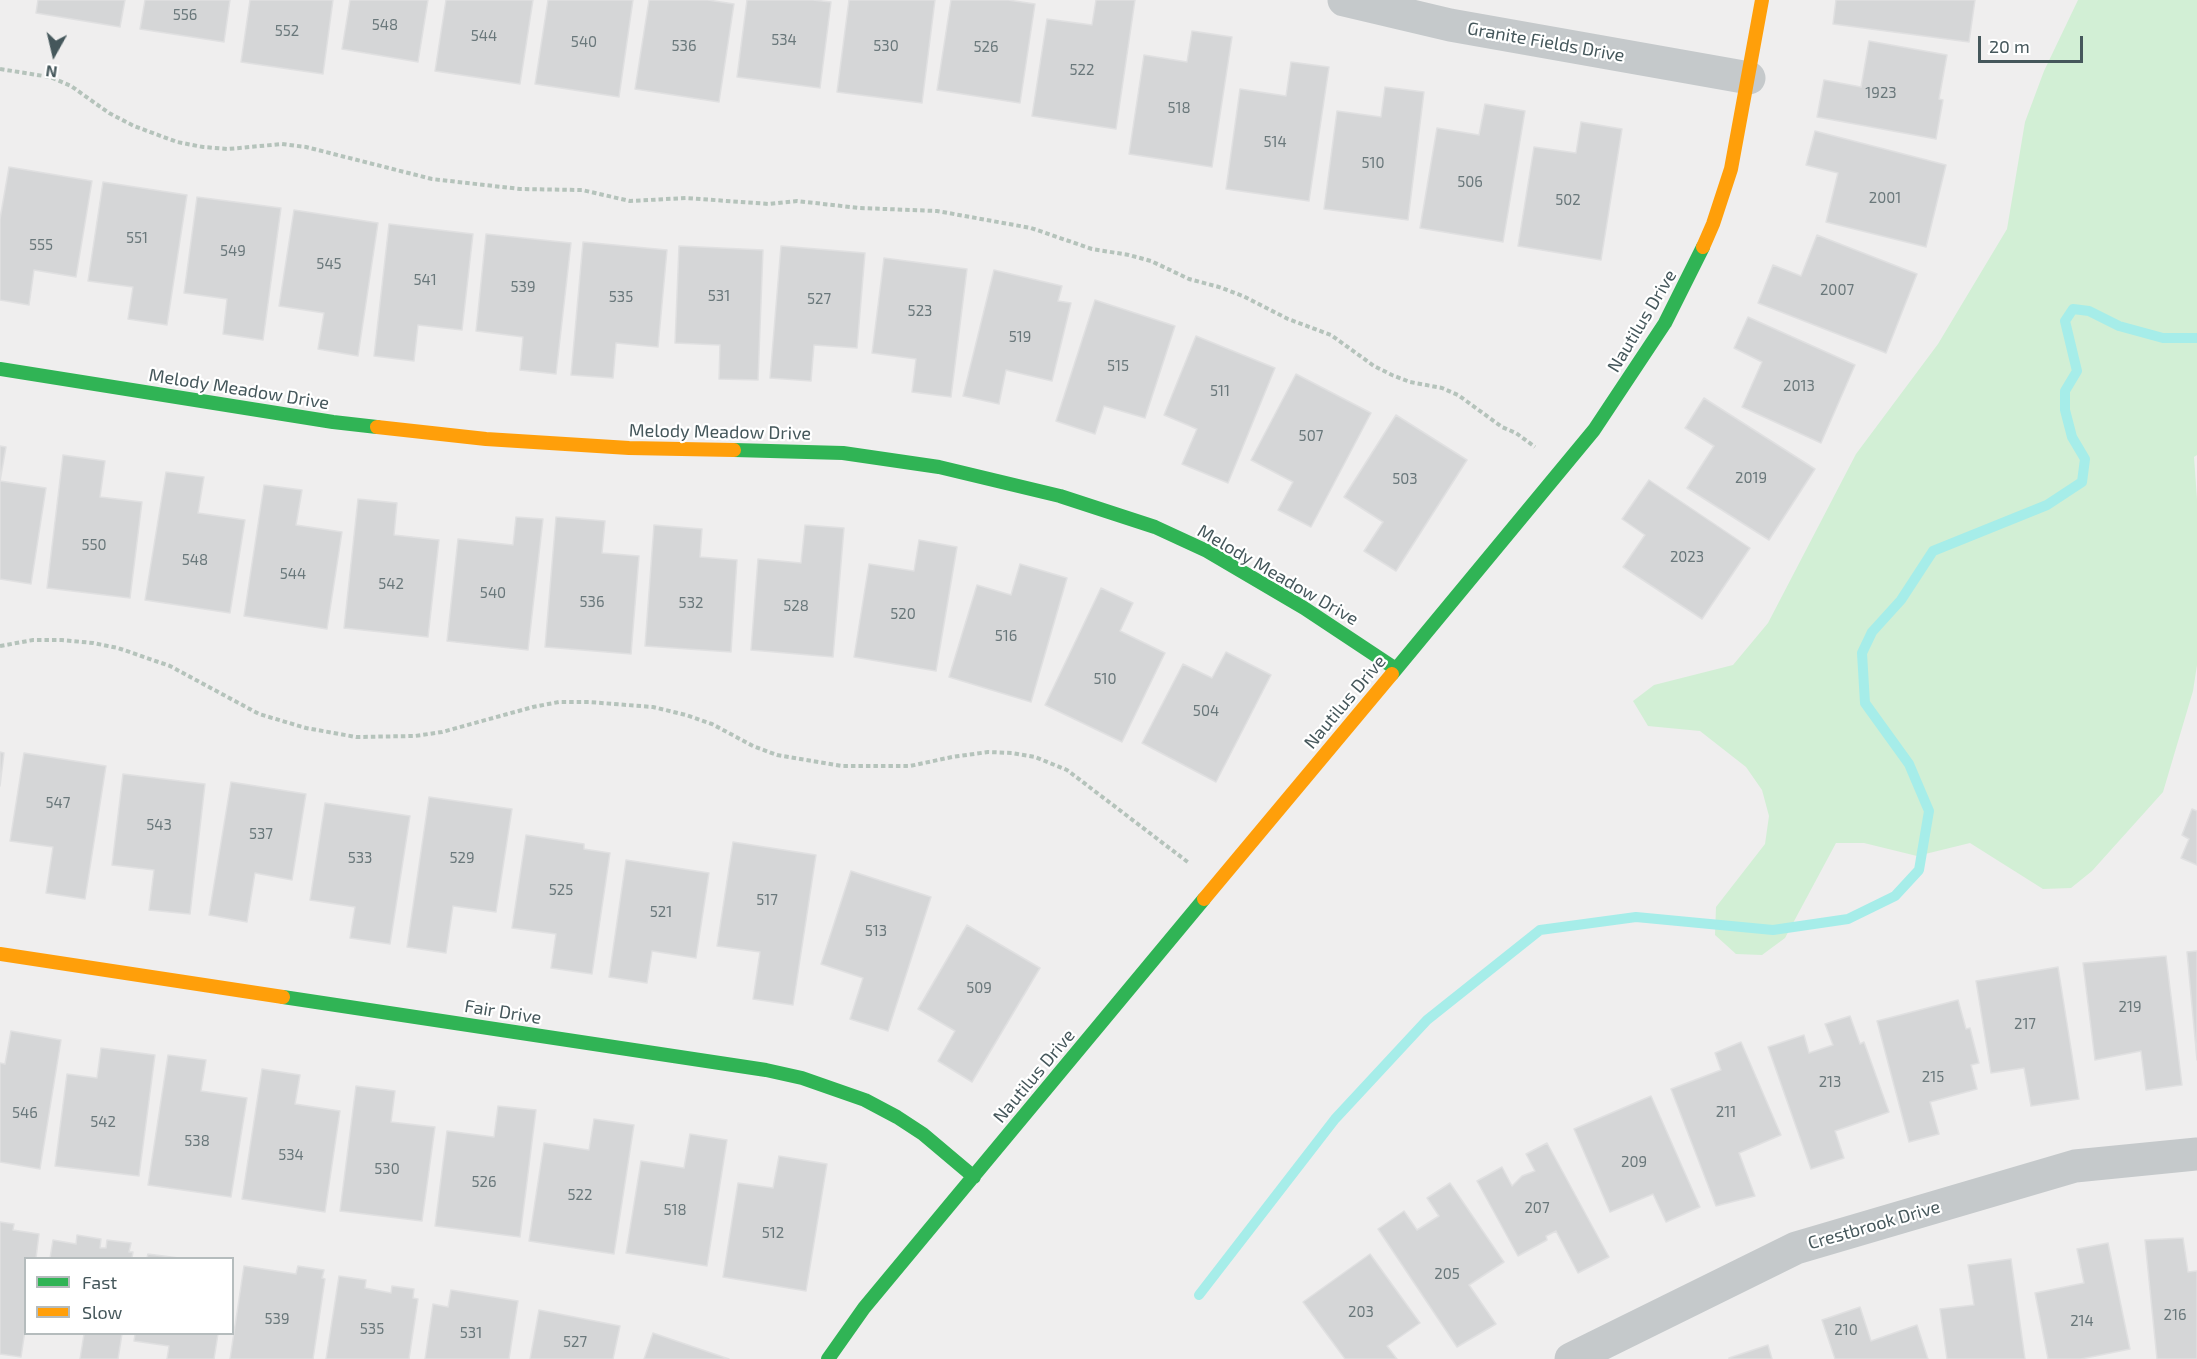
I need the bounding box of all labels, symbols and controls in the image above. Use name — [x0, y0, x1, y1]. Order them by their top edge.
house number: 556 — [173, 6, 197, 24]
house number: 548 — [372, 16, 398, 34]
street label: Granite Fields Drive — [1466, 18, 1626, 66]
house number: 552 — [275, 22, 299, 40]
north arrow — [24, 24, 84, 84]
scale bar — [1981, 24, 2086, 62]
house number: 544 — [471, 27, 497, 45]
house number: 534 — [771, 31, 797, 49]
house number: 540 — [571, 33, 597, 51]
text: 20 m — [1989, 35, 2030, 57]
house number: 536 — [672, 37, 696, 55]
house number: 530 — [873, 37, 899, 55]
house number: 526 — [973, 38, 999, 56]
house number: 522 — [1070, 61, 1094, 79]
text: N — [44, 62, 58, 83]
house number: 1923 — [1865, 84, 1897, 102]
house number: 518 — [1167, 99, 1191, 117]
house number: 514 — [1263, 133, 1287, 151]
house number: 510 — [1361, 154, 1385, 172]
house number: 506 — [1457, 173, 1483, 191]
house number: 2001 — [1869, 189, 1901, 207]
house number: 502 — [1555, 191, 1581, 209]
house number: 551 — [126, 229, 148, 247]
house number: 555 — [29, 236, 53, 254]
house number: 549 — [220, 242, 246, 260]
house number: 545 — [316, 255, 342, 273]
street label: Nautilus Drive — [1603, 266, 1681, 376]
house number: 541 — [413, 271, 437, 289]
house number: 539 — [511, 278, 535, 296]
house number: 2007 — [1820, 281, 1854, 299]
house number: 531 — [708, 287, 730, 305]
house number: 535 — [609, 288, 633, 306]
house number: 527 — [807, 290, 831, 308]
house number: 523 — [908, 302, 932, 320]
house number: 519 — [1009, 328, 1031, 346]
house number: 515 — [1107, 357, 1129, 375]
street label: Melody Meadow Drive — [147, 364, 331, 414]
house number: 2013 — [1783, 377, 1815, 395]
house number: 511 — [1210, 382, 1230, 400]
street label: Melody Meadow Drive — [629, 420, 811, 444]
house number: 507 — [1299, 427, 1323, 445]
house number: 2019 — [1735, 469, 1767, 487]
house number: 503 — [1392, 470, 1418, 488]
street label: Melody Meadow Drive — [1194, 520, 1362, 630]
house number: 550 — [81, 536, 107, 554]
house number: 2023 — [1670, 548, 1704, 566]
house number: 548 — [182, 551, 208, 569]
house number: 544 — [280, 565, 306, 583]
house number: 542 — [378, 575, 404, 593]
house number: 540 — [480, 584, 506, 602]
house number: 536 — [580, 593, 604, 611]
house number: 532 — [679, 594, 703, 612]
house number: 528 — [783, 597, 809, 615]
house number: 520 — [890, 605, 916, 623]
house number: 516 — [995, 627, 1017, 645]
street label: Nautilus Drive — [1300, 651, 1390, 753]
house number: 510 — [1093, 670, 1117, 688]
house number: 504 — [1193, 702, 1219, 720]
house number: 547 — [46, 794, 70, 812]
house number: 543 — [146, 816, 172, 834]
house number: 537 — [249, 825, 273, 843]
house number: 533 — [348, 849, 372, 867]
house number: 529 — [449, 849, 475, 867]
house number: 525 — [549, 881, 573, 899]
house number: 517 — [756, 891, 778, 909]
house number: 521 — [650, 903, 672, 921]
house number: 513 — [865, 922, 887, 940]
house number: 509 — [966, 979, 992, 997]
street label: Fair Drive — [463, 995, 543, 1029]
house number: 219 — [2119, 998, 2141, 1016]
house number: 217 — [2014, 1015, 2036, 1033]
street label: Nautilus Drive — [989, 1025, 1079, 1127]
house number: 215 — [1922, 1068, 1944, 1086]
house number: 213 — [1819, 1073, 1841, 1091]
house number: 211 — [1716, 1103, 1736, 1121]
house number: 546 — [12, 1104, 38, 1122]
house number: 542 — [90, 1113, 116, 1131]
house number: 538 — [184, 1132, 210, 1150]
house number: 534 — [278, 1146, 304, 1164]
house number: 209 — [1621, 1153, 1647, 1171]
house number: 530 — [374, 1160, 400, 1178]
house number: 526 — [471, 1173, 497, 1191]
house number: 522 — [568, 1186, 592, 1204]
street label: Crestbrook Drive — [1805, 1196, 1943, 1254]
house number: 207 — [1524, 1199, 1550, 1217]
house number: 518 — [663, 1201, 687, 1219]
house number: 512 — [762, 1224, 784, 1242]
legend — [24, 1257, 234, 1335]
house number: 205 — [1434, 1265, 1460, 1283]
text: Fast — [82, 1271, 117, 1293]
text: Slow — [82, 1301, 122, 1323]
house number: 203 — [1348, 1303, 1374, 1321]
house number: 216 — [2164, 1306, 2186, 1324]
house number: 539 — [265, 1310, 289, 1328]
house number: 214 — [2070, 1312, 2094, 1330]
house number: 535 — [360, 1320, 384, 1338]
house number: 210 — [1834, 1321, 1858, 1339]
house number: 531 — [460, 1324, 482, 1342]
house number: 527 — [563, 1333, 587, 1351]

